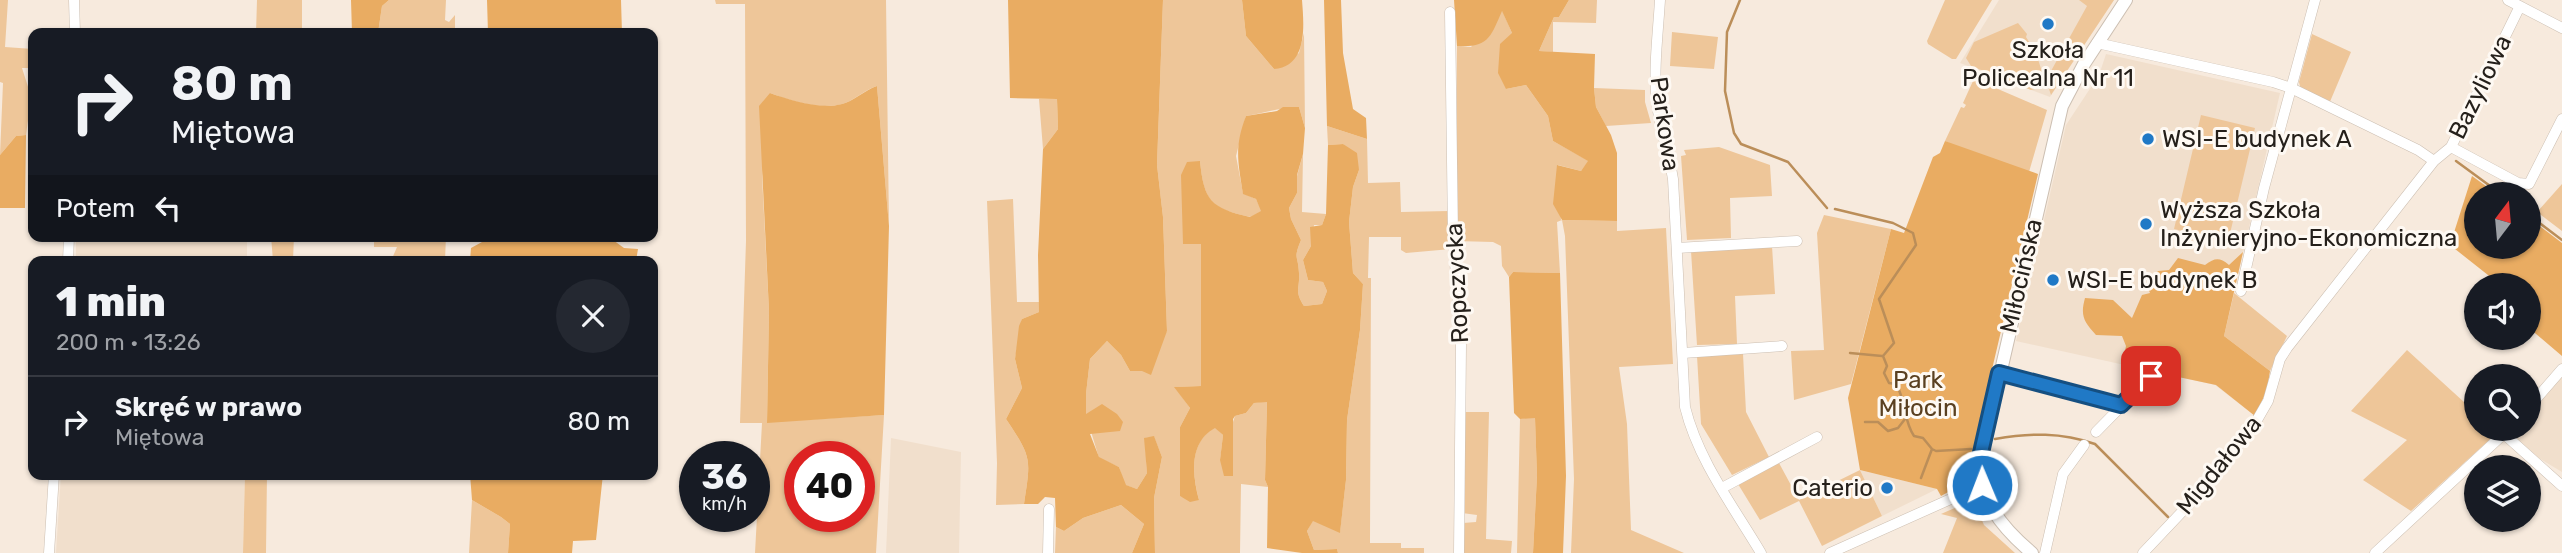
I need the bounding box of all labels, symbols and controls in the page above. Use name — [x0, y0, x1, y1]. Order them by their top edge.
marker: Szkoła Policealna Nr 11 — [2040, 16, 2056, 32]
street label: Bazyliowa — [2443, 31, 2517, 143]
place label: Szkoła Policealna Nr 11 — [1962, 36, 2134, 92]
text: 80 m — [171, 54, 293, 112]
icon: right — [56, 56, 147, 147]
street label: Parkowa — [1645, 75, 1685, 173]
text: Miętowa — [171, 113, 295, 151]
place label: WSI-E budynek A — [2162, 125, 2352, 153]
marker: WSI-E budynek A — [2140, 131, 2156, 147]
north arrow — [2464, 182, 2541, 259]
map controls — [2464, 182, 2541, 532]
icon: left — [149, 189, 187, 227]
text: Potem — [56, 193, 135, 224]
place label: Wyższa Szkoła Inżynieryjno-Ekonomiczna — [2160, 196, 2457, 252]
street label: Miłocińska — [1994, 216, 2048, 336]
marker: Wyższa Szkoła Inżynieryjno-Ekonomiczna — [2138, 216, 2154, 232]
street label: Ropczycka — [1440, 222, 1474, 344]
place label: WSI-E budynek B — [2067, 266, 2257, 294]
marker: WSI-E budynek B — [2045, 272, 2061, 288]
button: sound — [2464, 273, 2541, 350]
text: 1 min — [56, 277, 166, 327]
button: close — [556, 279, 630, 353]
text: 200 m · 13:26 — [56, 328, 201, 356]
pin — [2121, 346, 2181, 406]
icon: arrive — [2132, 357, 2170, 395]
button: search — [2464, 364, 2541, 441]
park label: Park Miłocin — [1879, 366, 1957, 422]
text: Skręć w prawo — [115, 392, 302, 423]
icon: right — [56, 403, 94, 441]
text: 80 m — [567, 406, 630, 437]
street label: Migdałowa — [2171, 410, 2267, 520]
text: Miętowa — [115, 423, 204, 451]
speed limit sign: 40 — [784, 441, 875, 532]
position arrow — [1945, 448, 2019, 522]
button: layers — [2464, 455, 2541, 532]
text: 36 — [702, 456, 747, 498]
place label: Caterio — [1792, 474, 1873, 502]
marker: Caterio — [1879, 480, 1895, 496]
text: km/h — [702, 493, 747, 515]

